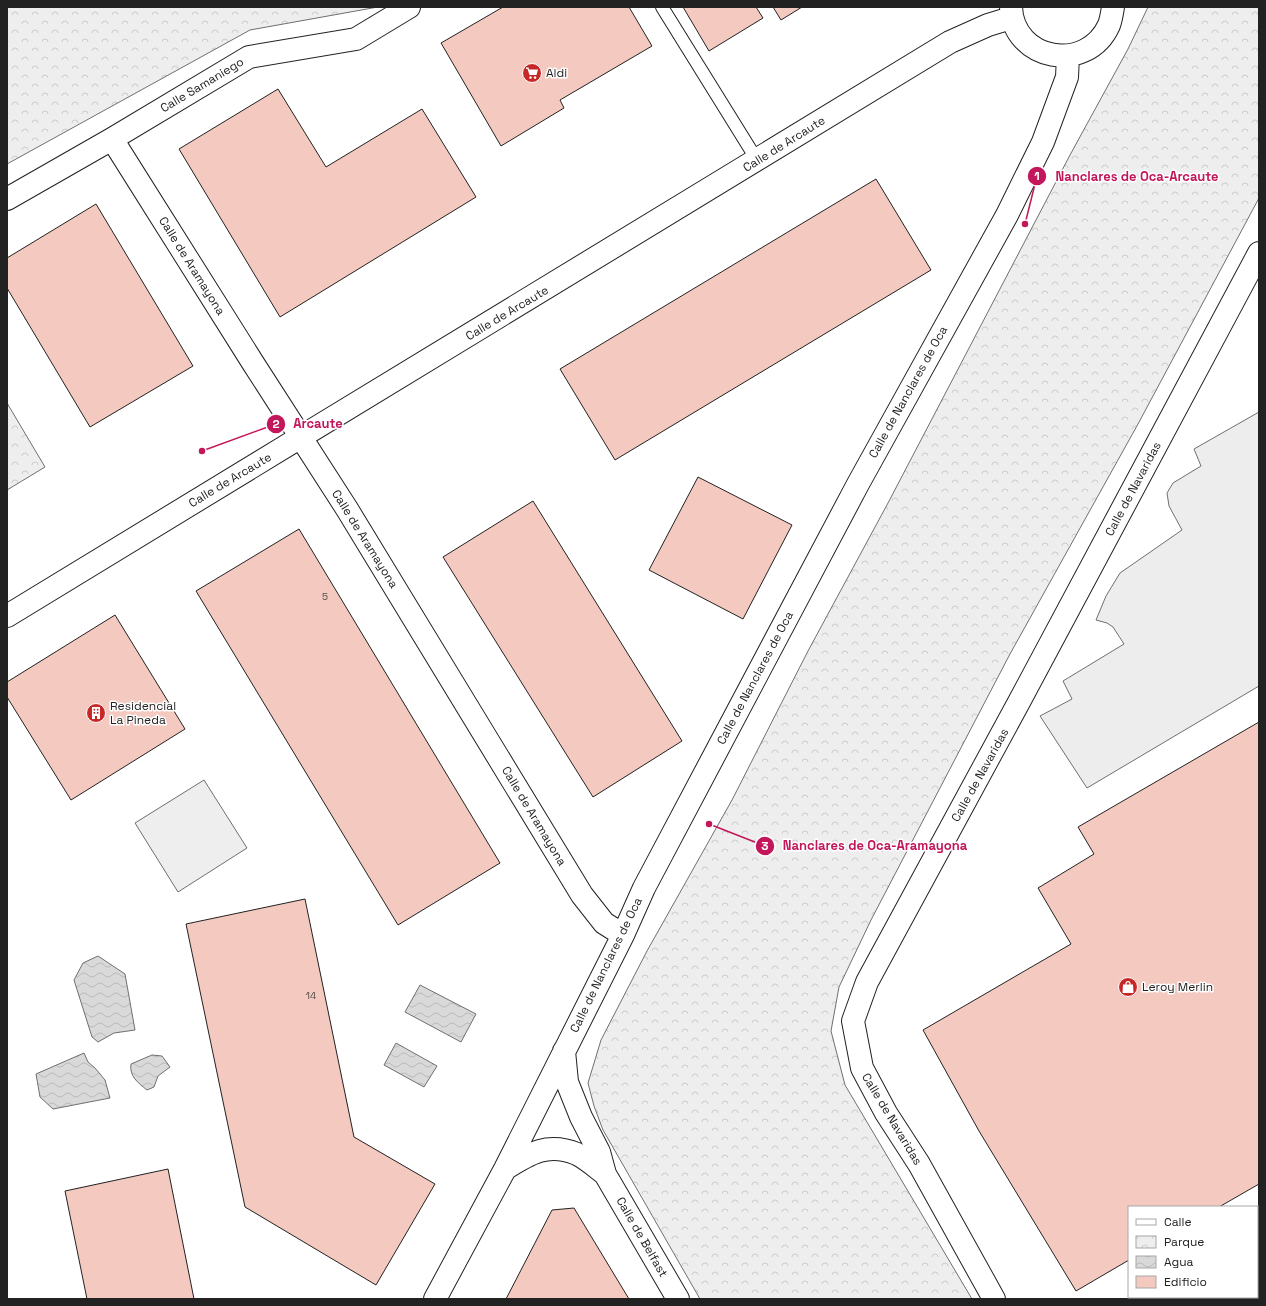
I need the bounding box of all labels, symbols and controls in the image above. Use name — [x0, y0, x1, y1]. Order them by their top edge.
street label: Calle Samaniego — [157, 54, 247, 116]
supermarket icon: Aldi — [521, 62, 543, 84]
place label: Aldi — [546, 65, 567, 81]
street label: Calle de Arcaute — [740, 112, 828, 176]
callout: Nanclares de Oca-Arcaute — [1027, 164, 1226, 189]
text: 1 — [1034, 168, 1040, 184]
text: Nanclares de Oca-Arcaute — [1055, 168, 1219, 185]
street label: Calle de Aramayona — [155, 214, 229, 318]
street label: Calle de Arcaute — [463, 282, 551, 344]
street label: Calle de Nanclares de Oca — [865, 323, 951, 461]
callout: Arcaute — [266, 411, 351, 436]
text: Arcaute — [293, 415, 343, 432]
text: 2 — [272, 416, 280, 432]
street label: Calle de Navaridas — [1101, 439, 1165, 539]
street label: Calle de Arcaute — [186, 449, 274, 511]
street label: Calle de Aramayona — [328, 487, 402, 591]
house number: 5 — [322, 590, 328, 603]
street label: Calle de Nanclares de Oca — [713, 609, 797, 747]
place label: Residencial La Pineda — [110, 698, 176, 728]
building icon: Residencial La Pineda — [85, 702, 107, 724]
street label: Calle de Navaridas — [948, 725, 1012, 825]
street label: Calle de Aramayona — [498, 763, 570, 869]
callout: Nanclares de Oca-Aramayona — [755, 833, 975, 858]
text: Nanclares de Oca-Aramayona — [783, 837, 968, 854]
text: 3 — [761, 838, 769, 854]
street label: Calle de Nanclares de Oca — [566, 895, 646, 1035]
shop icon: Leroy Merlin — [1117, 976, 1139, 998]
place label: Leroy Merlin — [1142, 979, 1213, 995]
house number: 14 — [306, 989, 316, 1002]
street label: Calle de Navaridas — [858, 1070, 926, 1168]
street label: Calle de Belfast — [612, 1194, 672, 1280]
legend — [1128, 1206, 1258, 1298]
text: Calle — [1164, 1214, 1192, 1230]
text: Parque — [1164, 1234, 1204, 1250]
text: Agua — [1164, 1254, 1194, 1270]
text: Edificio — [1164, 1274, 1207, 1290]

